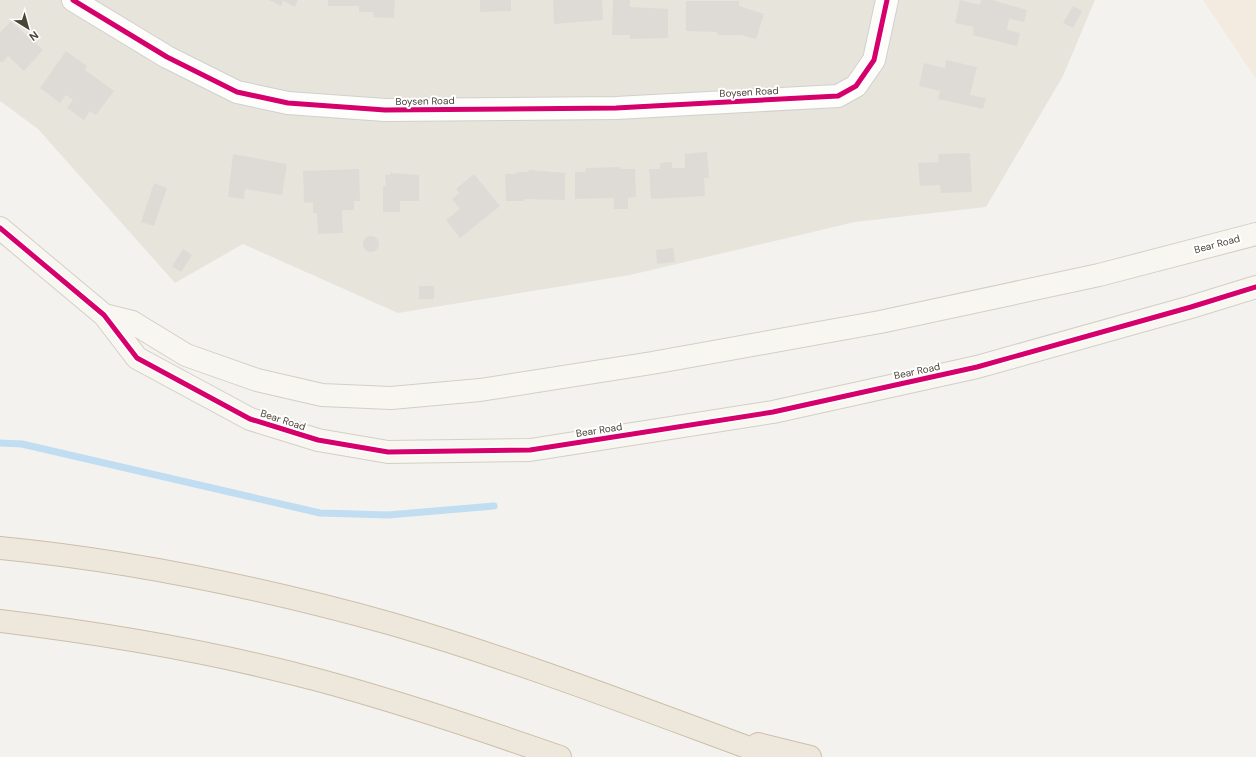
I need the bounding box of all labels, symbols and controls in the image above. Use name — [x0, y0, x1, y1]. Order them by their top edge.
north arrow — [8, 8, 48, 48]
text: N — [27, 28, 41, 44]
street label: Boysen Road — [719, 84, 779, 100]
street label: Boysen Road — [395, 94, 455, 108]
street label: Bear Road — [1193, 232, 1241, 256]
street label: Bear Road — [893, 360, 941, 382]
street label: Bear Road — [259, 407, 307, 433]
street label: Bear Road — [575, 420, 623, 440]

